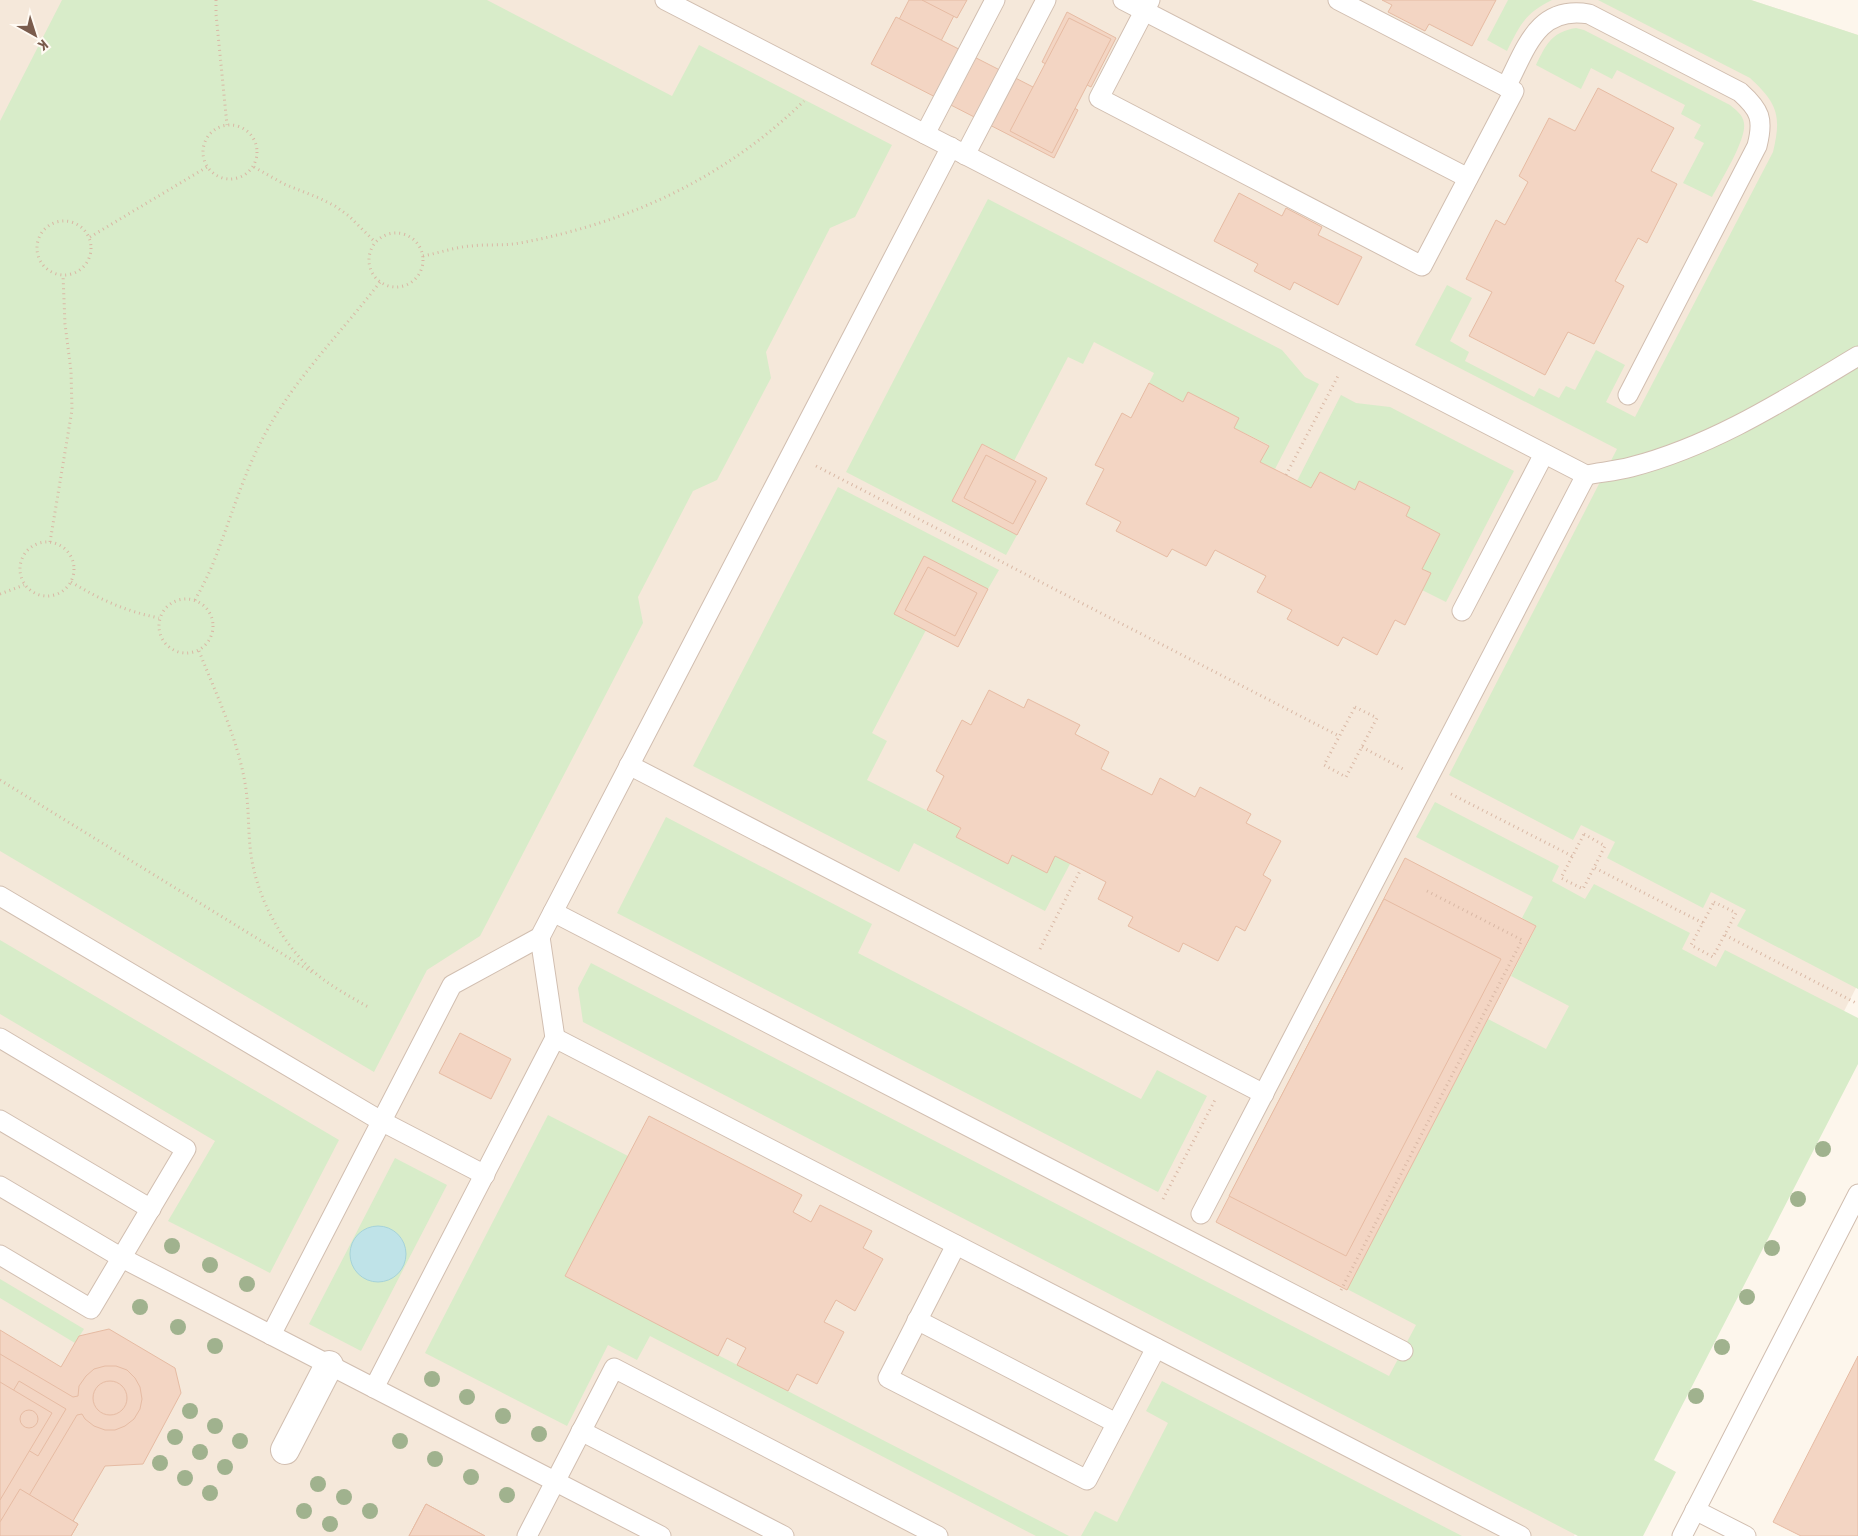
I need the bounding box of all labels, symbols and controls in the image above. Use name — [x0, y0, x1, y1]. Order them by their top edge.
north arrow — [10, 10, 60, 60]
text: K — [35, 36, 51, 54]

